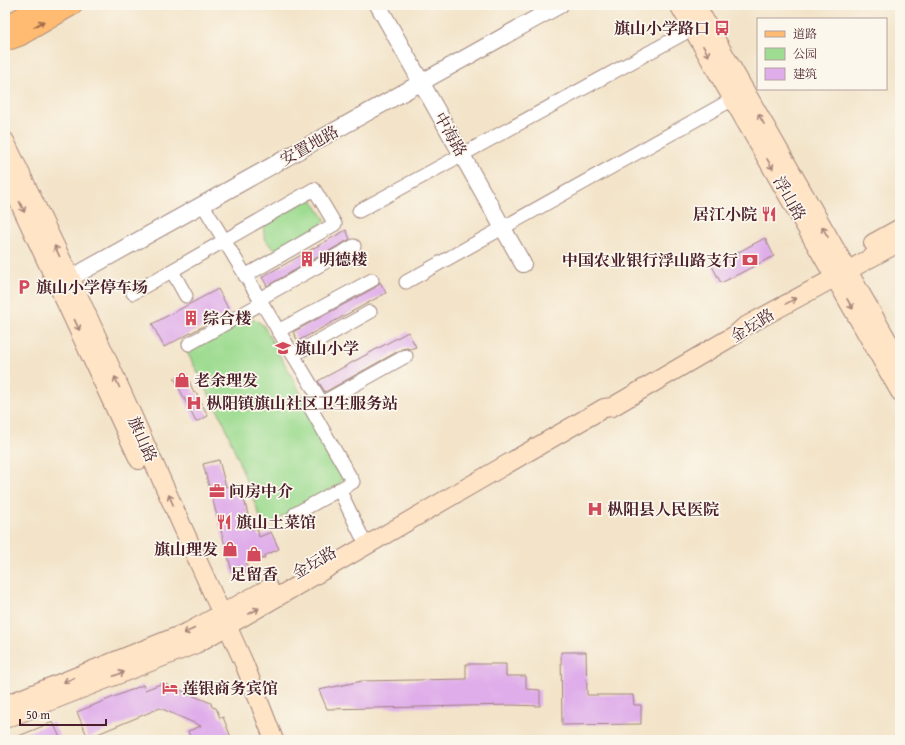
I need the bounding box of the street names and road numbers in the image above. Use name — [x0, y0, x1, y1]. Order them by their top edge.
street label: 中海路 — [429, 107, 473, 161]
street label: 安置地路 — [275, 119, 343, 171]
street label: 浮山路 — [768, 171, 812, 225]
street label: 金坛路 — [725, 302, 779, 348]
street label: 旗山路 — [122, 412, 164, 466]
street label: 金坛路 — [287, 540, 341, 584]

